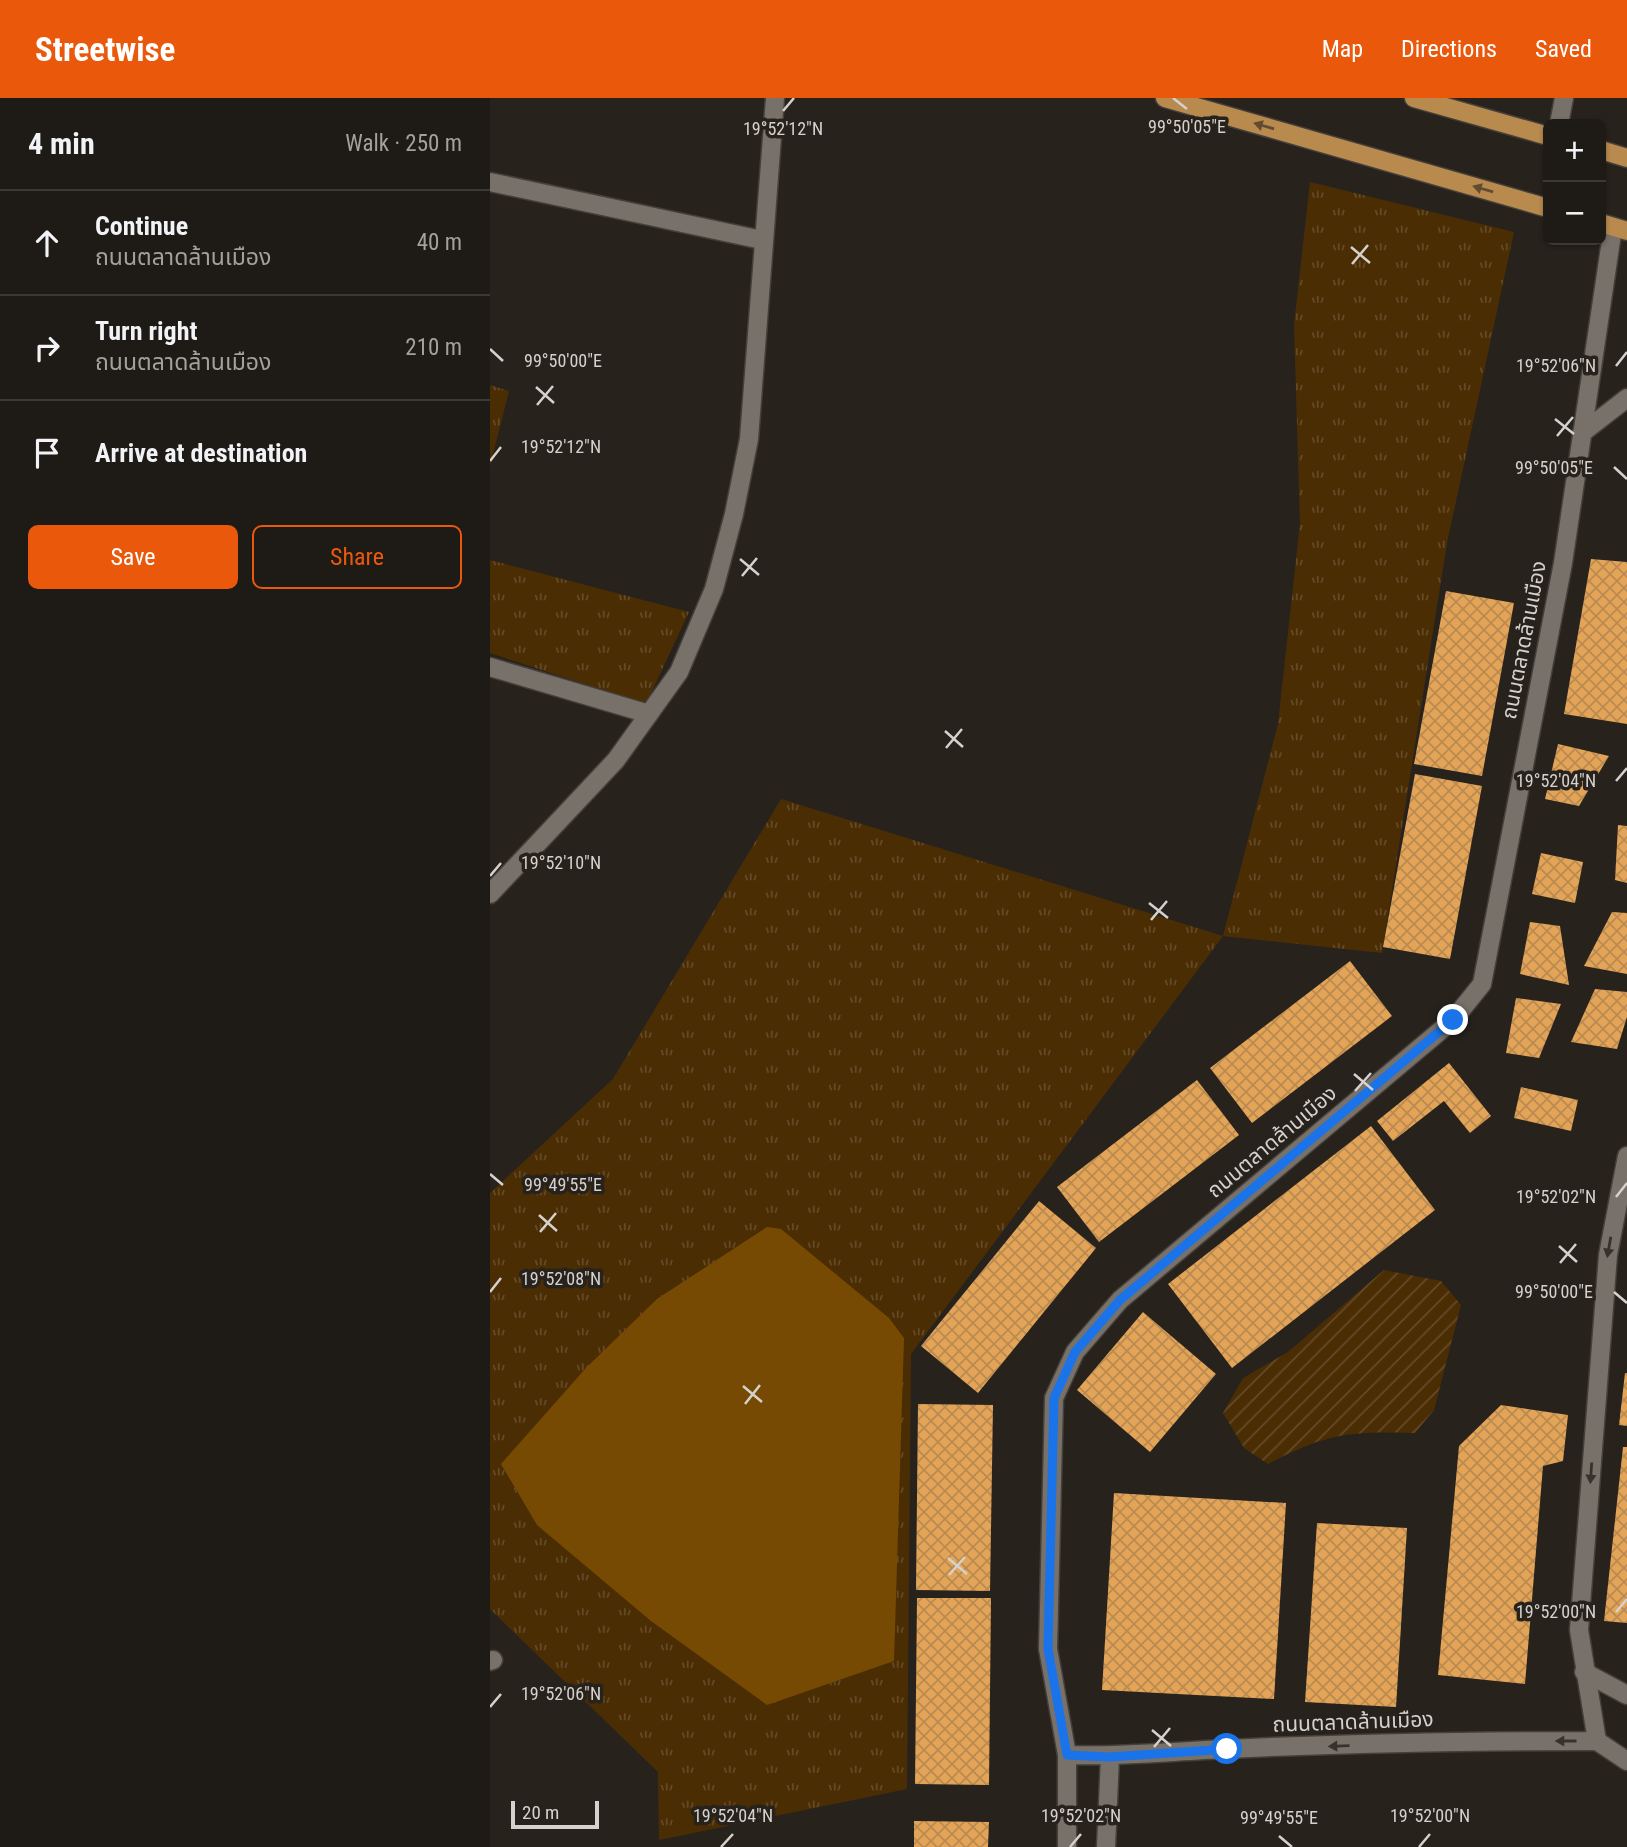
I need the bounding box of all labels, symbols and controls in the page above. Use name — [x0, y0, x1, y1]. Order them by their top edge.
text: Streetwise — [35, 30, 175, 69]
text: Map — [1322, 35, 1363, 63]
text: Directions — [1401, 35, 1497, 63]
text: Saved — [1535, 35, 1592, 63]
text: 99°50'05"E — [1148, 116, 1226, 137]
text: 19°52'12"N — [743, 118, 823, 139]
map controls — [1543, 119, 1606, 245]
button: + — [1543, 119, 1606, 182]
one-way arrow — [1253, 121, 1274, 131]
text: 4 min — [28, 126, 95, 161]
text: Walk · 250 m — [345, 130, 462, 157]
button: − — [1543, 182, 1606, 245]
one-way arrow — [1472, 184, 1493, 194]
text: Continue — [95, 211, 188, 241]
icon: ahead — [28, 224, 66, 262]
text: 40 m — [417, 229, 462, 256]
text: ถนนตลาดล้านเมือง — [95, 244, 271, 271]
text: Turn right — [95, 316, 197, 346]
icon: right — [28, 329, 66, 367]
text: 210 m — [405, 334, 462, 361]
text: ถนนตลาดล้านเมือง — [95, 349, 271, 376]
text: 99°50'00"E — [524, 350, 602, 371]
text: 19°52'06"N — [1516, 355, 1596, 376]
icon: arrive — [28, 434, 66, 472]
text: 19°52'12"N — [521, 436, 601, 457]
text: Arrive at destination — [95, 438, 307, 468]
text: 99°50'05"E — [1515, 457, 1593, 478]
button: Save — [28, 525, 238, 589]
button: Share — [252, 525, 462, 589]
street label: ถนนตลาดล้านเมือง — [1497, 559, 1551, 721]
text: 19°52'04"N — [1516, 770, 1596, 791]
text: 19°52'10"N — [521, 852, 601, 873]
route end — [1437, 1004, 1468, 1035]
street label: ถนนตลาดล้านเมือง — [1203, 1081, 1341, 1203]
text: 99°49'55"E — [524, 1174, 602, 1195]
text: 19°52'02"N — [1516, 1186, 1596, 1207]
one-way arrow — [1604, 1236, 1615, 1258]
text: 19°52'08"N — [521, 1268, 601, 1289]
text: 99°50'00"E — [1515, 1281, 1593, 1302]
one-way arrow — [1585, 1463, 1596, 1485]
text: 19°52'00"N — [1516, 1601, 1596, 1622]
text: 19°52'06"N — [521, 1683, 601, 1704]
street label: ถนนตลาดล้านเมือง — [1272, 1707, 1434, 1737]
route start — [1211, 1733, 1242, 1764]
one-way arrow — [1555, 1735, 1577, 1747]
one-way arrow — [1327, 1740, 1349, 1751]
scale bar — [511, 1798, 598, 1830]
text: 20 m — [522, 1801, 559, 1824]
text: 19°52'04"N — [693, 1805, 773, 1826]
text: 19°52'02"N — [1041, 1805, 1121, 1826]
text: 19°52'00"N — [1390, 1805, 1470, 1826]
text: 99°49'55"E — [1240, 1807, 1318, 1828]

